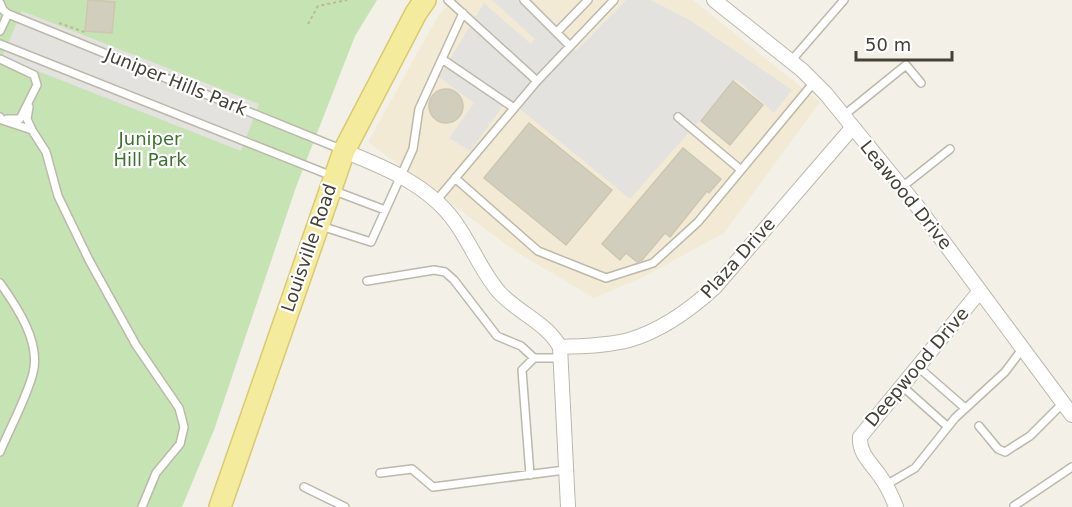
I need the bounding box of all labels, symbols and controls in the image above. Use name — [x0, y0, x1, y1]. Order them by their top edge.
scale bar — [856, 24, 952, 62]
text: 50 m — [865, 34, 911, 55]
street label: Juniper Hills Park — [101, 43, 251, 120]
park label: Juniper Hill Park — [113, 128, 187, 170]
street label: Leawood Drive — [856, 136, 957, 253]
street label: Louisville Road — [277, 181, 340, 315]
street label: Plaza Drive — [696, 213, 779, 302]
street label: Deepwood Drive — [861, 303, 973, 431]

